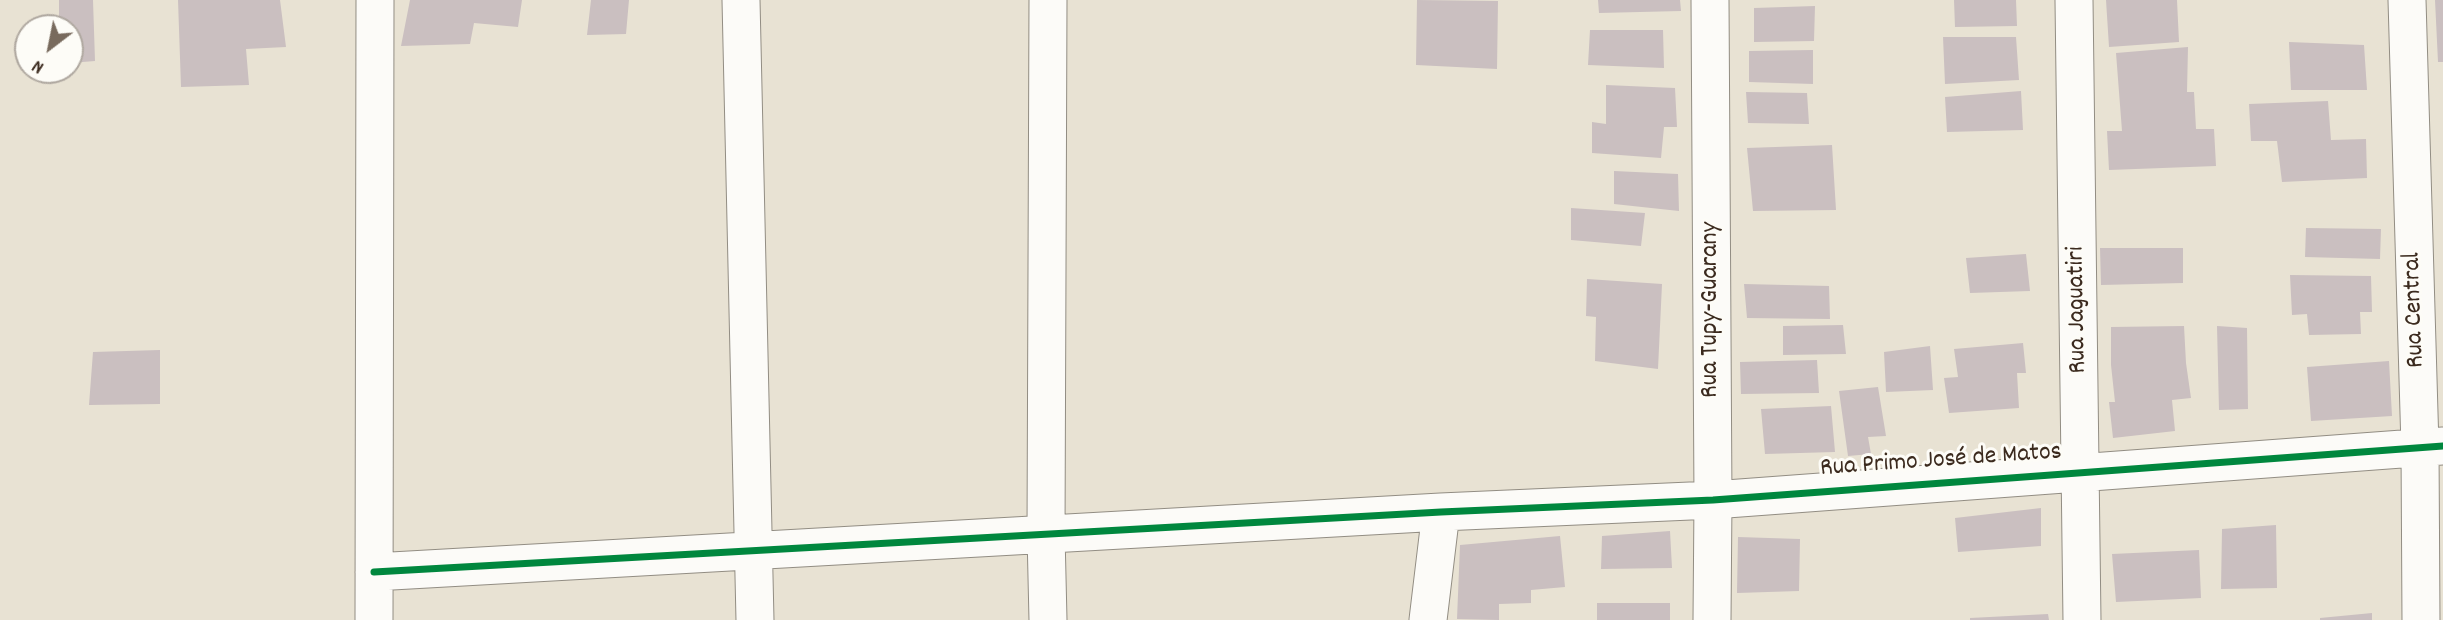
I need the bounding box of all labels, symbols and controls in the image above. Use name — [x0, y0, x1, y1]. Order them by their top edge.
north arrow — [14, 14, 84, 84]
text: N — [28, 52, 50, 79]
street label: Rua Tupy-Guarany — [1696, 222, 1728, 398]
street label: Rua Jaguatiri — [2062, 246, 2096, 374]
street label: Rua Central — [2398, 252, 2434, 368]
street label: Rua Primo José de Matos — [1819, 438, 2063, 486]

